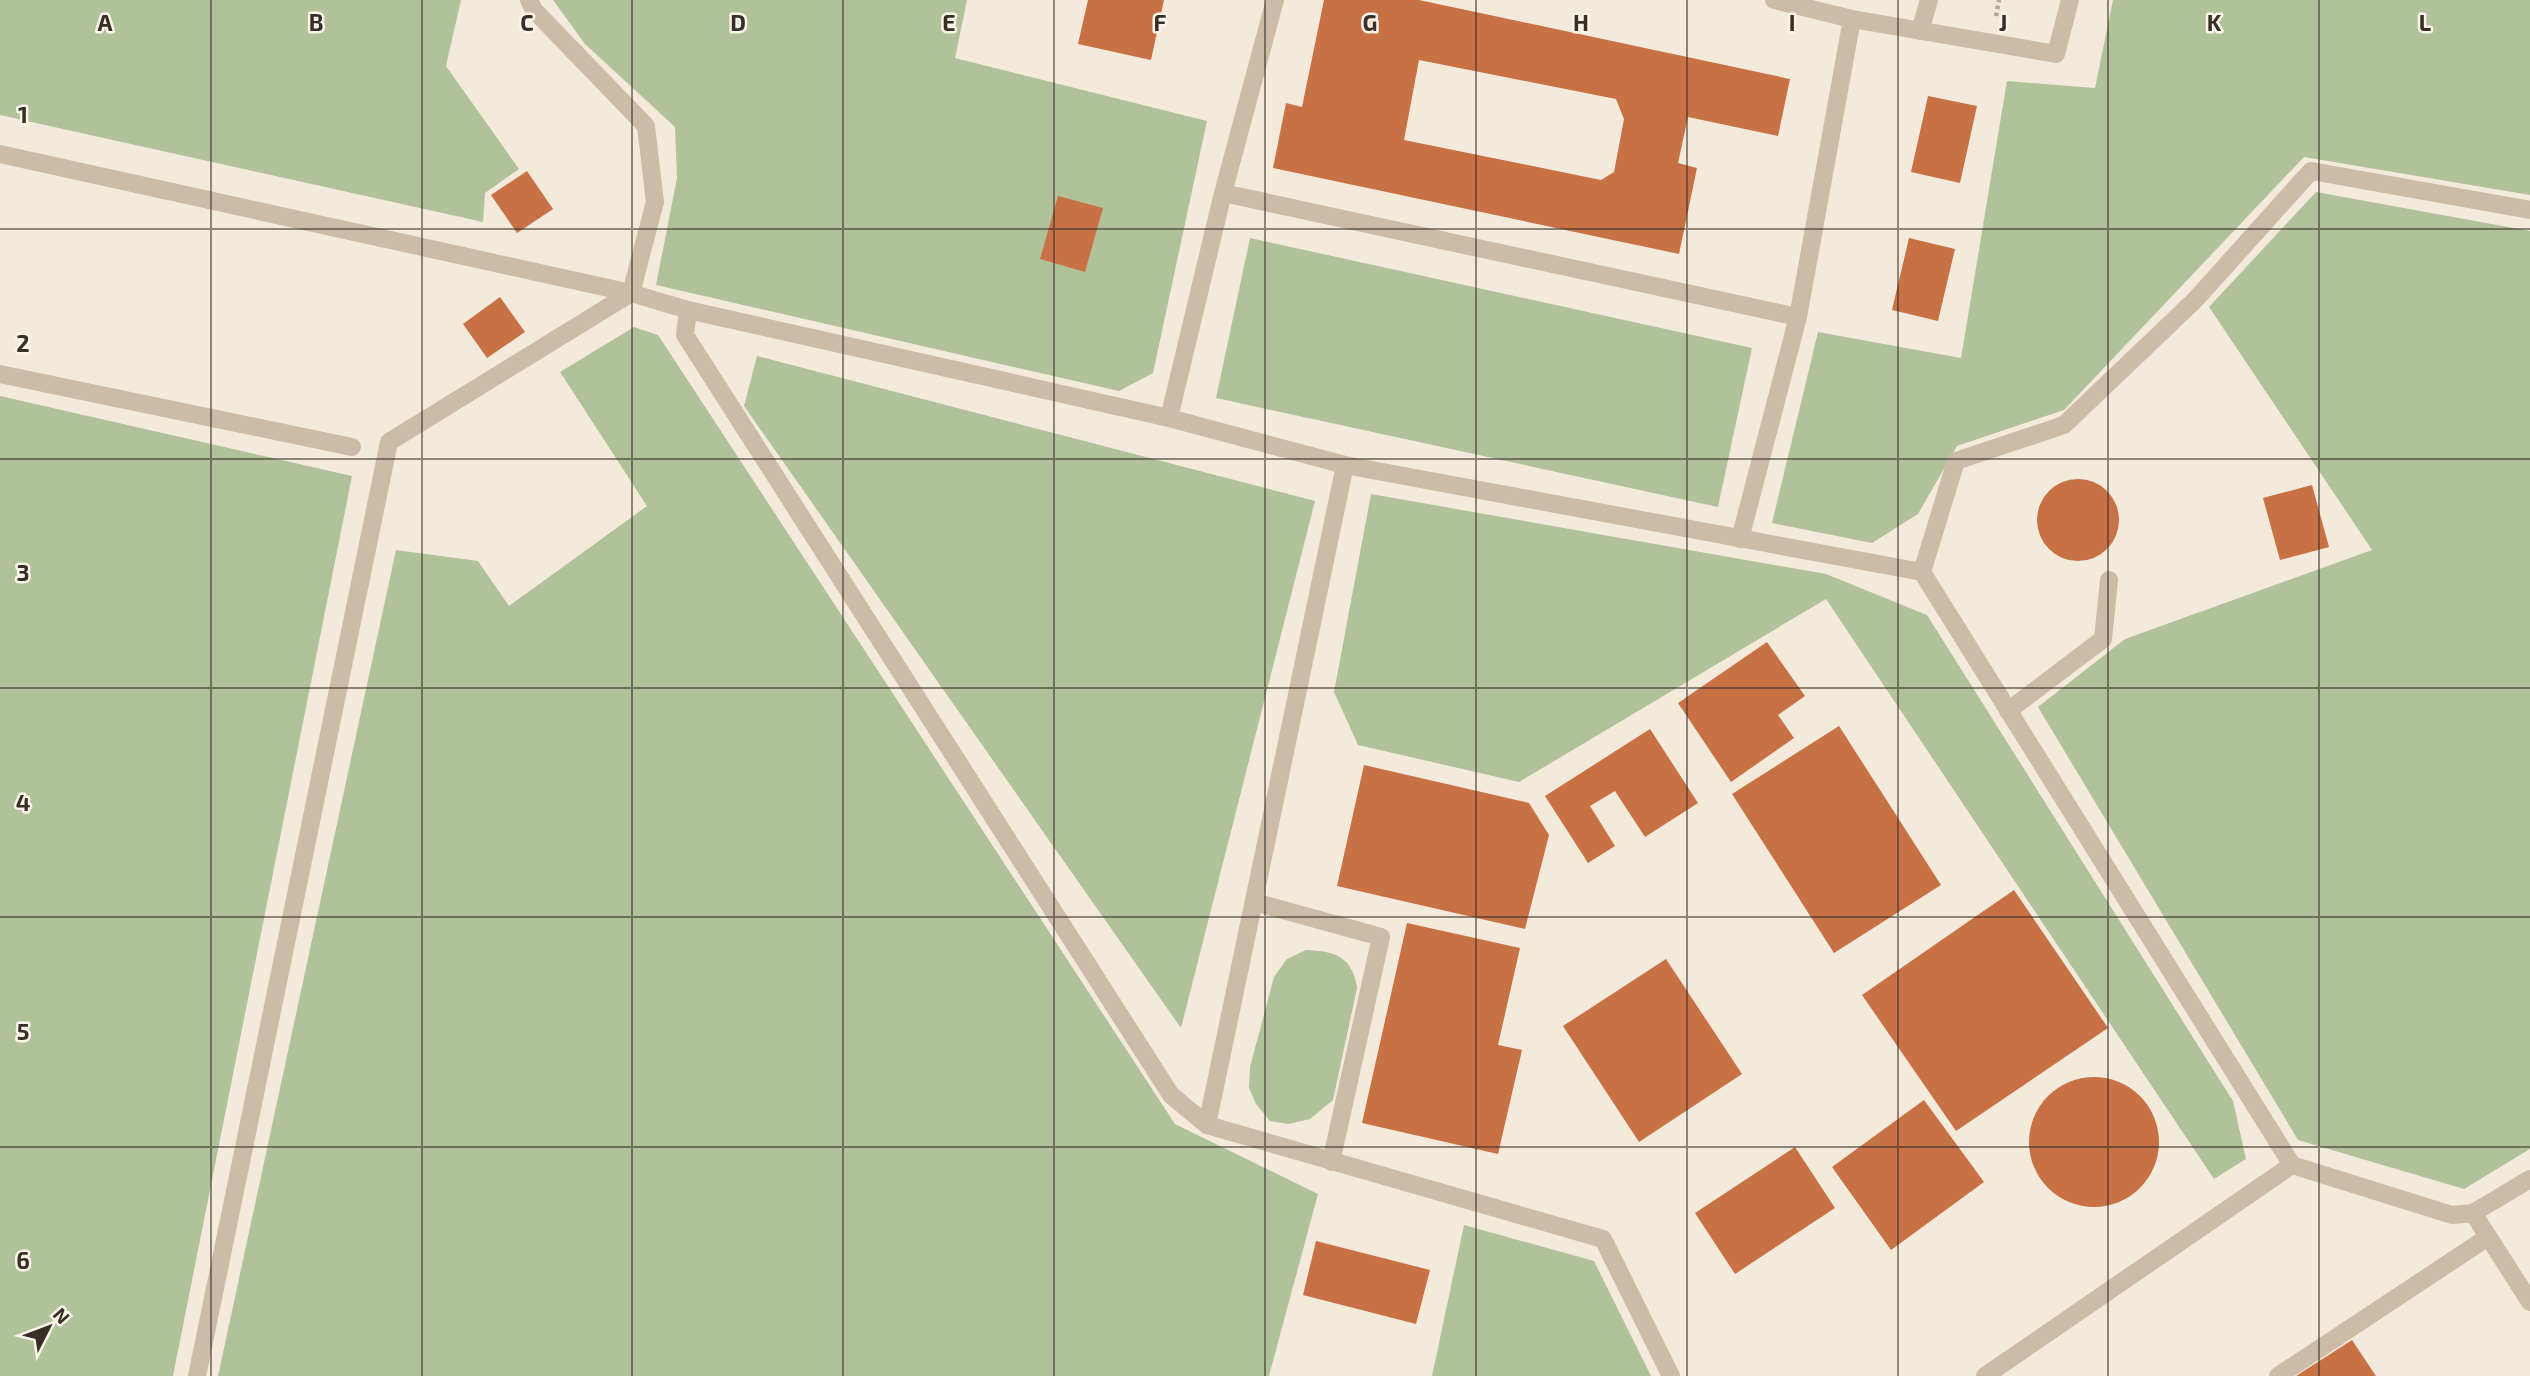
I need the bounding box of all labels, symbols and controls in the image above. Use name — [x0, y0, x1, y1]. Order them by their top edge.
text: A — [97, 8, 113, 36]
text: B — [309, 8, 323, 36]
text: C — [520, 8, 534, 36]
text: D — [730, 8, 746, 36]
text: E — [942, 8, 956, 36]
text: F — [1154, 8, 1167, 36]
text: G — [1363, 8, 1377, 36]
text: H — [1573, 8, 1589, 36]
text: I — [1789, 8, 1795, 36]
text: J — [1999, 8, 2007, 36]
text: K — [2207, 8, 2222, 36]
text: L — [2419, 8, 2431, 36]
text: 1 — [18, 100, 28, 128]
text: 2 — [16, 329, 30, 357]
text: 3 — [16, 558, 30, 586]
text: 4 — [16, 788, 30, 816]
text: 5 — [17, 1017, 29, 1045]
text: 6 — [16, 1246, 30, 1274]
north arrow — [14, 1292, 84, 1362]
text: N — [49, 1302, 75, 1328]

